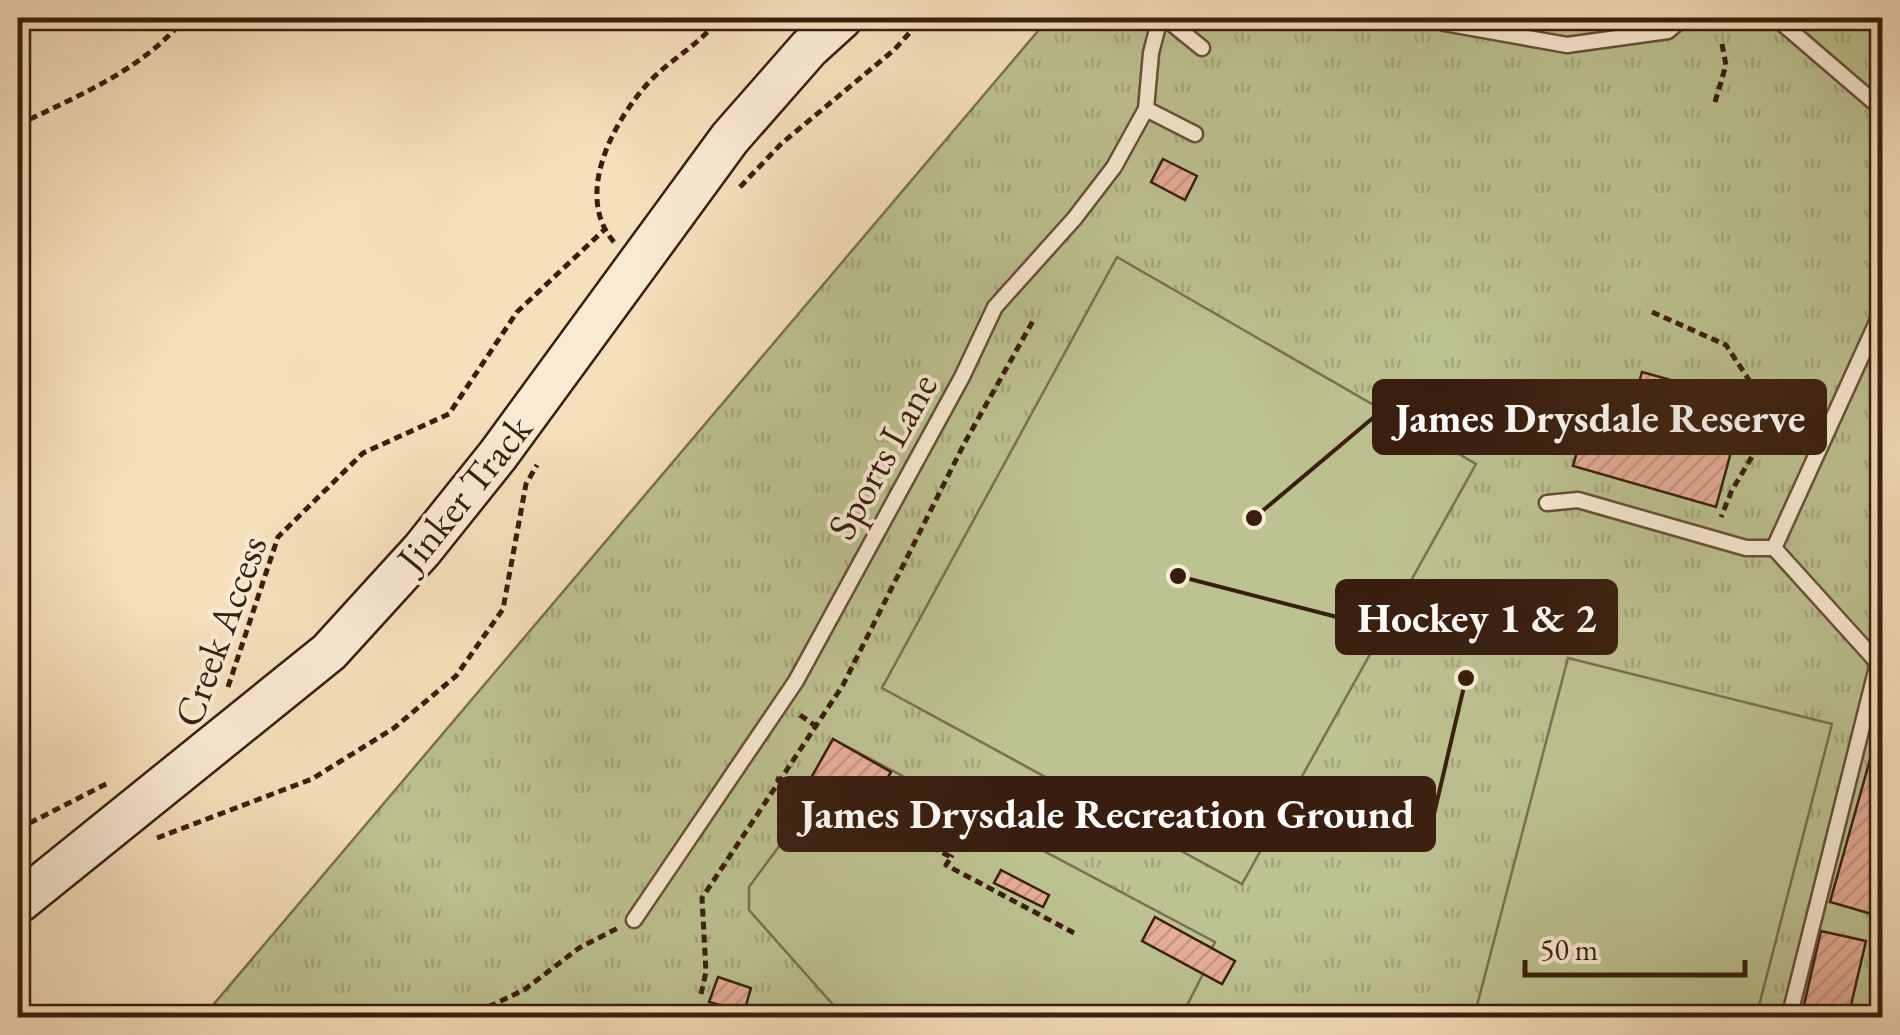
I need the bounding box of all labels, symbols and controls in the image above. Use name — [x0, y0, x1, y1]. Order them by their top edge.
street label: Sports Lane — [815, 364, 949, 548]
callout: James Drysdale Reserve — [1374, 381, 1825, 453]
text: James Drysdale Reserve — [1390, 390, 1806, 445]
street label: Jinker Track — [383, 403, 544, 585]
street label: Creek Access — [161, 528, 279, 734]
callout: Hockey 1 & 2 — [1337, 581, 1616, 653]
text: Hockey 1 & 2 — [1357, 590, 1597, 645]
callout: James Drysdale Recreation Ground — [779, 778, 1434, 850]
text: James Drysdale Recreation Ground — [796, 786, 1414, 841]
scale bar — [1525, 915, 1745, 977]
text: 50 m — [1540, 930, 1598, 969]

